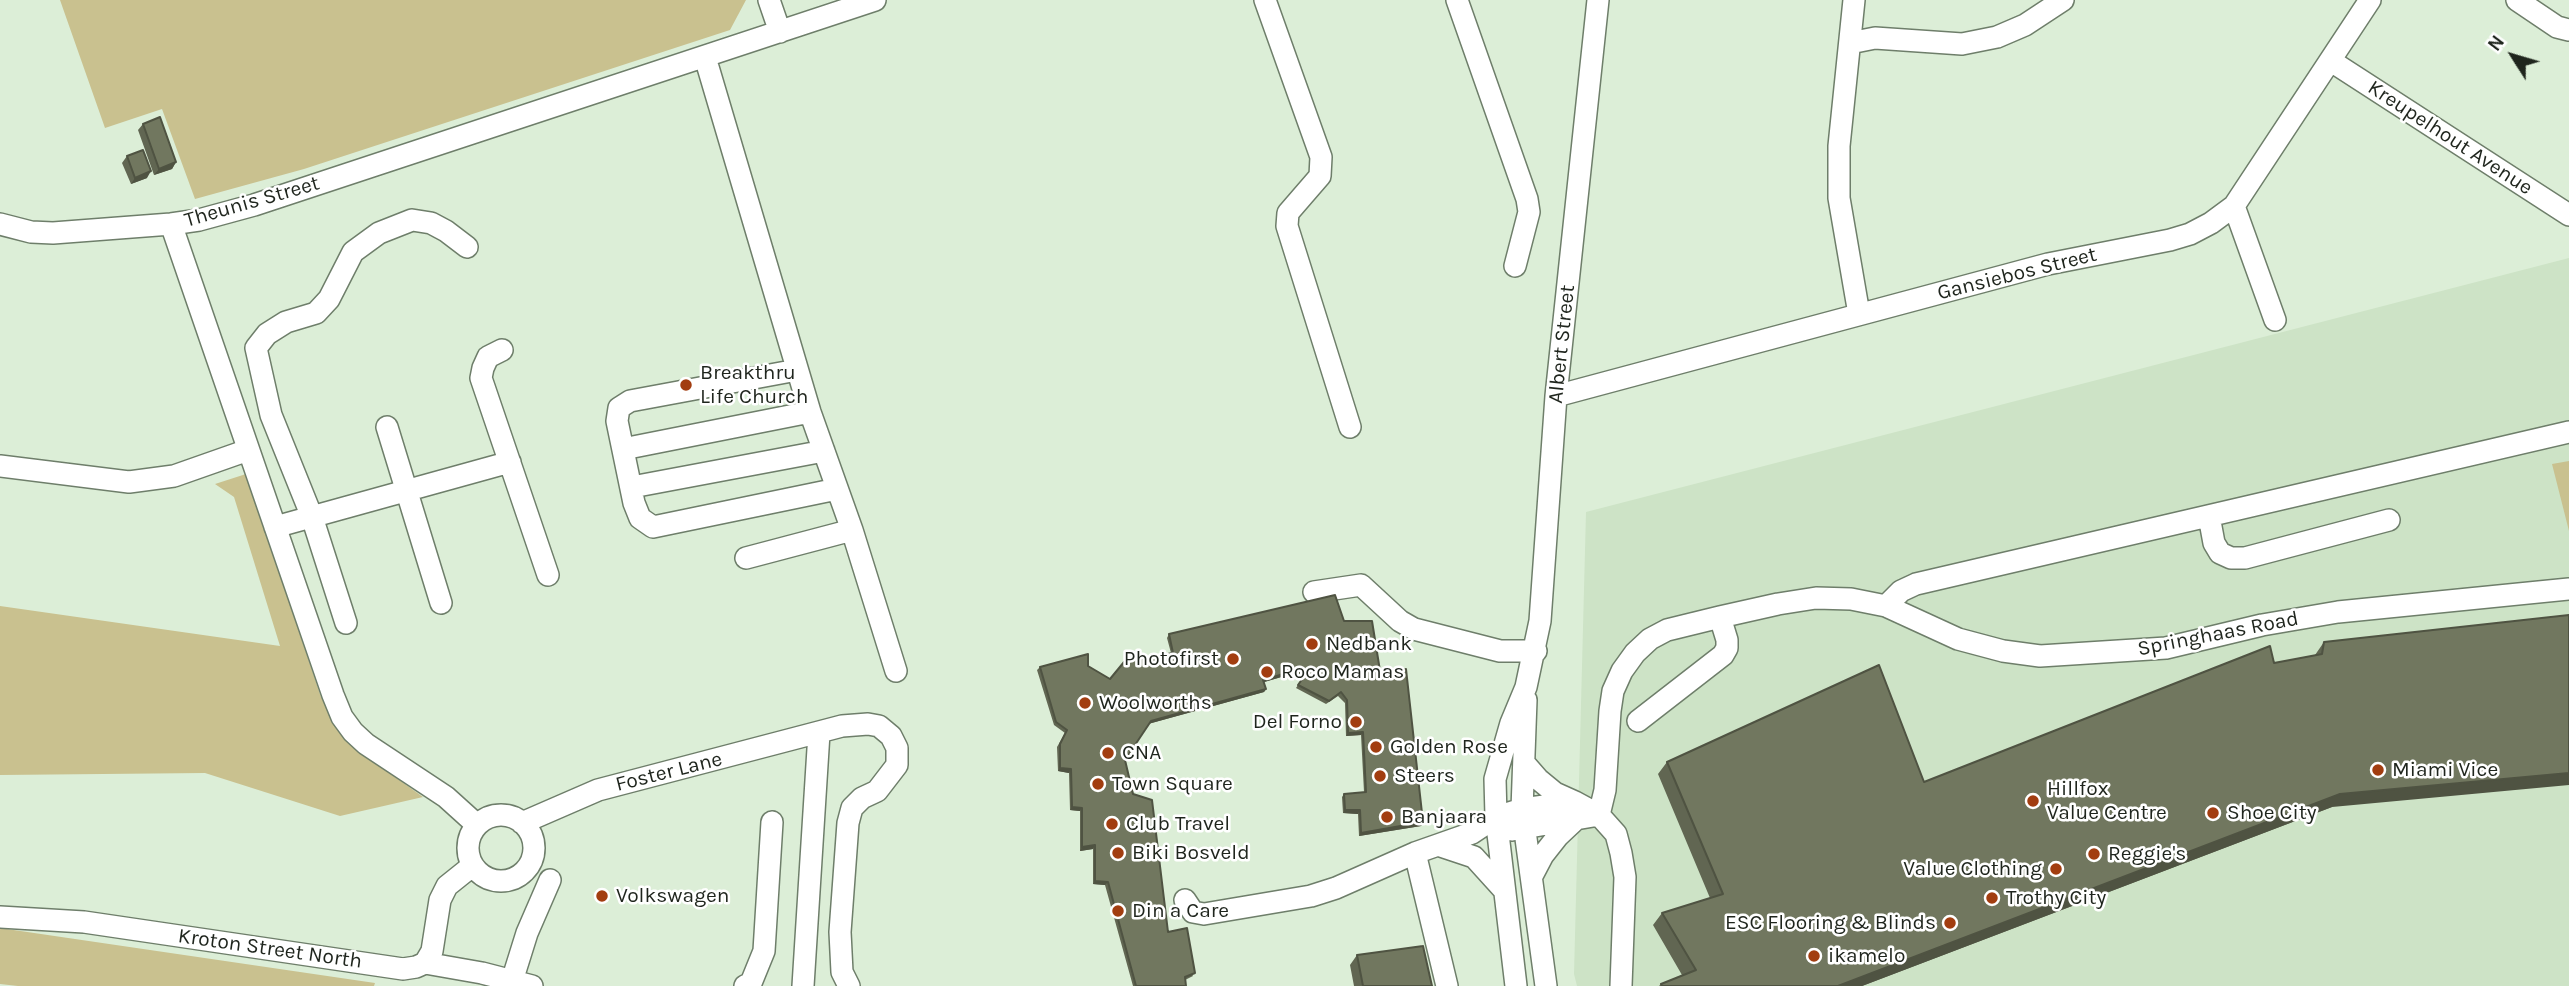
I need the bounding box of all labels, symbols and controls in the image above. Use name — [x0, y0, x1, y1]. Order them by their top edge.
north arrow — [2478, 21, 2548, 91]
text: N — [2483, 31, 2509, 55]
street label: Kreupelhout Avenue — [2363, 75, 2537, 201]
street label: Theunis Street — [182, 171, 322, 233]
street label: Gansiebos Street — [1935, 242, 2099, 306]
street label: Albert Street — [1543, 283, 1581, 405]
place label: Breakthru Life Church — [700, 360, 808, 410]
marker: Breakthru Life Church — [678, 377, 694, 393]
street label: Springhaas Road — [2135, 606, 2301, 662]
place label: Nedbank — [1326, 631, 1412, 657]
marker: Nedbank — [1304, 636, 1320, 652]
place label: Photofirst — [1124, 646, 1219, 672]
marker: Photofirst — [1225, 651, 1241, 667]
place label: Roco Mamas — [1281, 659, 1404, 685]
marker: Roco Mamas — [1259, 664, 1275, 680]
place label: Woolworths — [1099, 690, 1212, 716]
marker: Woolworths — [1077, 695, 1093, 711]
place label: Del Forno — [1253, 709, 1342, 735]
marker: Del Forno — [1348, 714, 1364, 730]
place label: Golden Rose — [1390, 734, 1508, 760]
marker: Golden Rose — [1368, 739, 1384, 755]
place label: CNA — [1122, 740, 1161, 766]
marker: CNA — [1100, 745, 1116, 761]
street label: Foster Lane — [613, 747, 725, 797]
place label: Miami Vice — [2392, 757, 2498, 783]
marker: Miami Vice — [2370, 762, 2386, 778]
place label: Steers — [1394, 763, 1455, 789]
marker: Steers — [1372, 768, 1388, 784]
place label: Town Square — [1112, 771, 1233, 797]
marker: Town Square — [1090, 776, 1106, 792]
place label: Hillfox Value Centre — [2047, 776, 2167, 826]
marker: Hillfox Value Centre — [2025, 793, 2041, 809]
place label: Shoe City — [2227, 800, 2316, 826]
place label: Banjaara — [1401, 804, 1487, 830]
marker: Shoe City — [2205, 805, 2221, 821]
marker: Banjaara — [1379, 809, 1395, 825]
place label: Club Travel — [1126, 811, 1230, 837]
marker: Club Travel — [1104, 816, 1120, 832]
place label: Biki Bosveld — [1132, 840, 1250, 866]
place label: Reggie's — [2108, 841, 2186, 867]
marker: Biki Bosveld — [1110, 845, 1126, 861]
marker: Reggie's — [2086, 846, 2102, 862]
place label: Value Clothing — [1903, 856, 2042, 882]
marker: Value Clothing — [2048, 861, 2064, 877]
place label: Volkswagen — [616, 883, 729, 909]
place label: Trothy City — [2006, 885, 2106, 911]
marker: Volkswagen — [594, 888, 610, 904]
marker: Trothy City — [1984, 890, 2000, 906]
place label: Din a Care — [1132, 898, 1229, 924]
marker: Din a Care — [1110, 903, 1126, 919]
place label: ESC Flooring & Blinds — [1725, 910, 1936, 936]
marker: ESC Flooring & Blinds — [1942, 915, 1958, 931]
street label: Kroton Street North — [176, 924, 364, 974]
place label: ikamelo — [1828, 943, 1905, 969]
marker: ikamelo — [1806, 948, 1822, 964]

